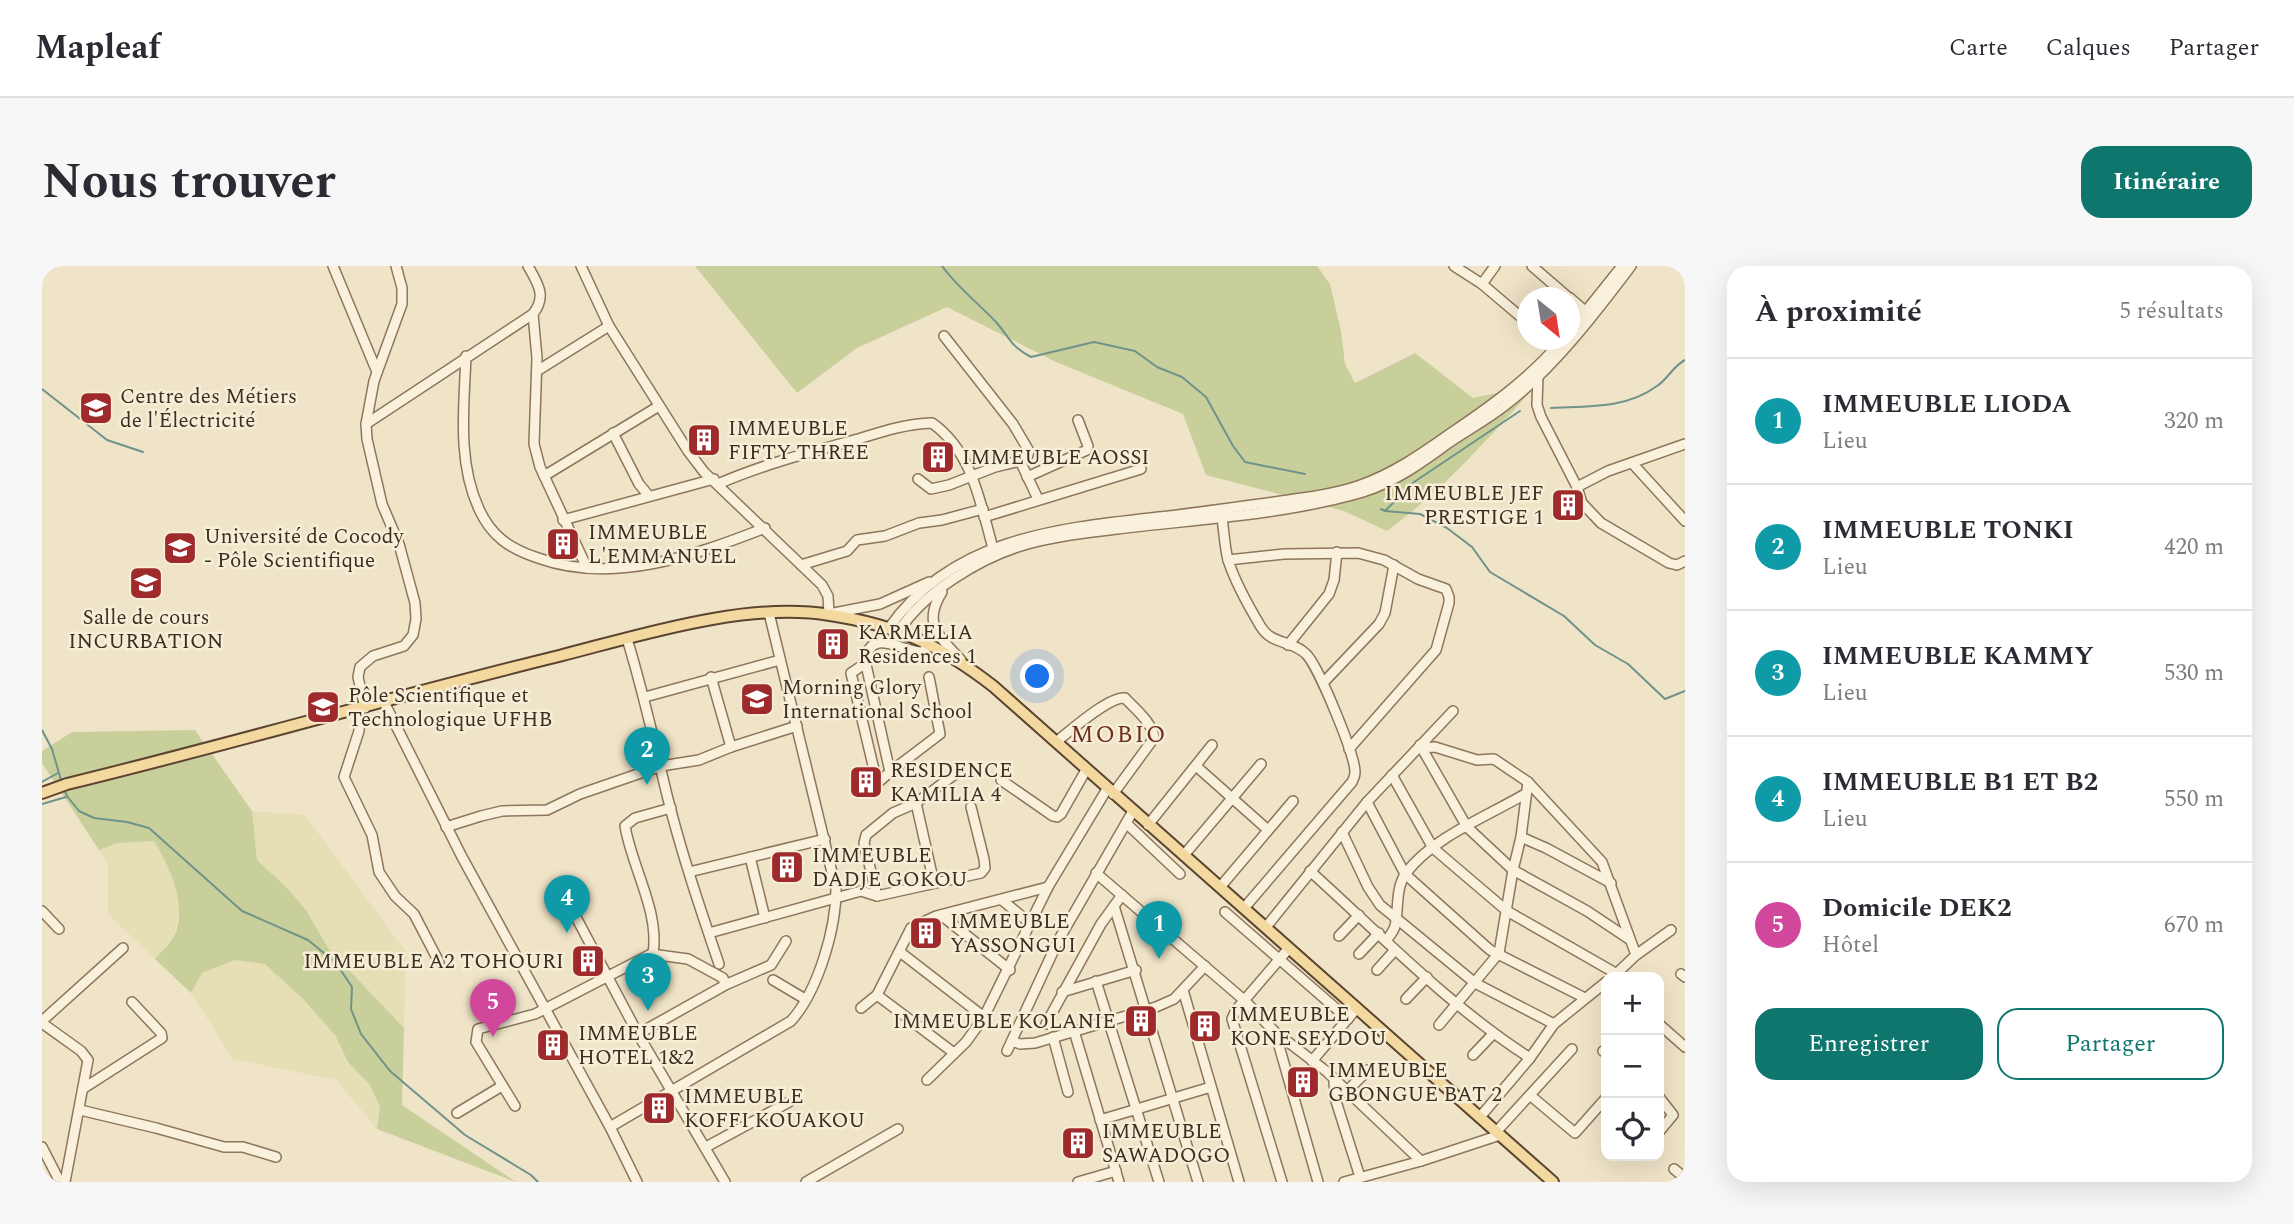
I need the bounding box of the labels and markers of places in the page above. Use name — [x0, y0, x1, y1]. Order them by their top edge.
place label: Centre des Métiers de l'Électricité — [120, 381, 297, 437]
school or university icon: Centre des Métiers de l'Électricité — [77, 389, 115, 427]
place label: IMMEUBLE FIFTY THREE — [728, 413, 869, 469]
building icon: IMMEUBLE FIFTY THREE — [685, 421, 723, 459]
building icon: IMMEUBLE AOSSI — [919, 438, 957, 476]
place label: IMMEUBLE AOSSI — [962, 442, 1150, 474]
place label: IMMEUBLE JEF PRESTIGE 1 — [1384, 478, 1544, 534]
building icon: IMMEUBLE JEF PRESTIGE 1 — [1549, 486, 1587, 524]
place label: IMMEUBLE L'EMMANUEL — [588, 517, 737, 573]
place label: Université de Cocody - Pôle Scientifique — [204, 521, 404, 577]
building icon: IMMEUBLE L'EMMANUEL — [544, 525, 582, 563]
school or university icon: Université de Cocody - Pôle Scientifique — [161, 529, 199, 567]
school or university icon: Salle de cours INCURBATION — [127, 564, 165, 602]
place label: Salle de cours INCURBATION — [68, 602, 224, 658]
place label: KARMELIA Residences 1 — [858, 617, 977, 673]
building icon: KARMELIA Residences 1 — [814, 625, 852, 663]
place label: Morning Glory International School — [782, 672, 973, 728]
place label: Pôle Scientifique et Technologique UFHB — [348, 680, 552, 736]
school or university icon: Morning Glory International School — [738, 680, 776, 718]
school or university icon: Pôle Scientifique et Technologique UFHB — [304, 688, 342, 726]
pin: 2 — [624, 727, 670, 785]
place label: RESIDENCE KAMILIA 4 — [890, 755, 1013, 811]
building icon: RESIDENCE KAMILIA 4 — [847, 763, 885, 801]
place label: IMMEUBLE DADJE GOKOU — [812, 840, 968, 896]
building icon: IMMEUBLE DADJE GOKOU — [768, 848, 806, 886]
pin: 4 — [544, 875, 590, 933]
pin: 1 — [1136, 901, 1182, 959]
place label: IMMEUBLE YASSONGUI — [950, 906, 1076, 962]
building icon: IMMEUBLE YASSONGUI — [907, 914, 945, 952]
building icon: IMMEUBLE A2 TOHOURI — [569, 942, 607, 980]
place label: IMMEUBLE A2 TOHOURI — [304, 946, 564, 978]
pin: 3 — [625, 953, 671, 1011]
pin: 5 — [470, 979, 516, 1037]
place label: IMMEUBLE KONE SEYDOU — [1230, 999, 1387, 1055]
building icon: IMMEUBLE KOLANIE — [1122, 1002, 1160, 1040]
place label: IMMEUBLE KOLANIE — [893, 1006, 1116, 1038]
building icon: IMMEUBLE KONE SEYDOU — [1186, 1007, 1224, 1045]
place label: IMMEUBLE HOTEL 1&2 — [578, 1018, 698, 1074]
building icon: IMMEUBLE HOTEL 1&2 — [534, 1026, 572, 1064]
place label: IMMEUBLE GBONGUE BAT 2 — [1328, 1055, 1502, 1111]
building icon: IMMEUBLE GBONGUE BAT 2 — [1284, 1063, 1322, 1101]
place label: IMMEUBLE KOFFI KOUAKOU — [684, 1081, 865, 1137]
building icon: IMMEUBLE KOFFI KOUAKOU — [640, 1089, 678, 1127]
place label: IMMEUBLE SAWADOGO — [1102, 1116, 1230, 1172]
building icon: IMMEUBLE SAWADOGO — [1059, 1124, 1097, 1162]

